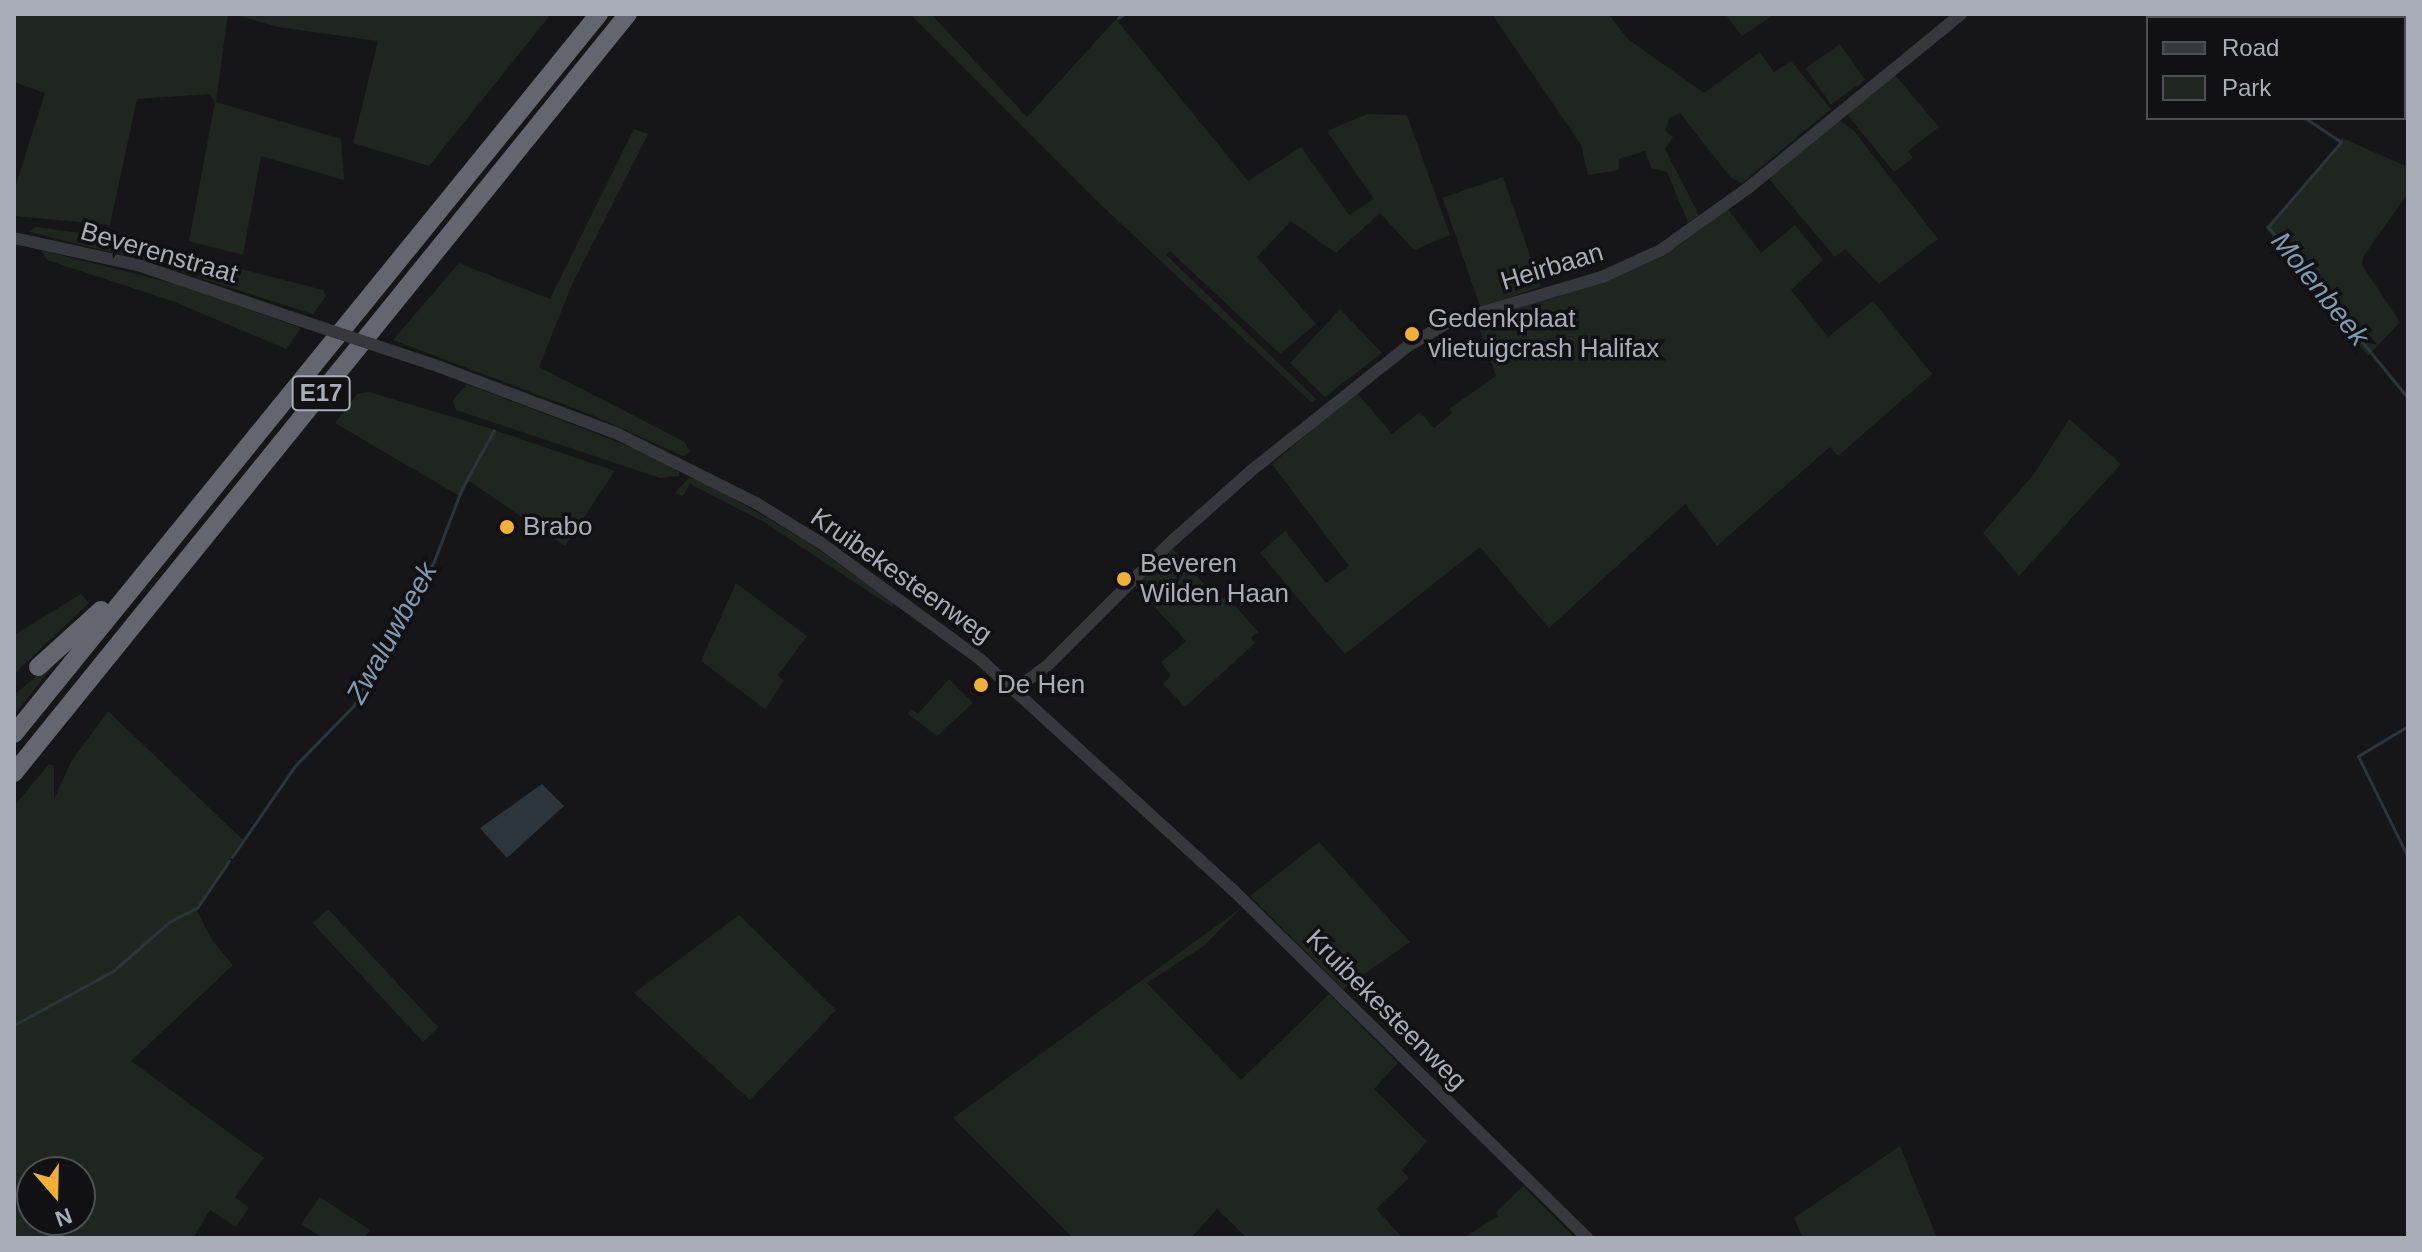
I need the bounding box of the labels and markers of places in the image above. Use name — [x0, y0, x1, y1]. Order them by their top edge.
place label: Gedenkplaat vlietuigcrash Halifax — [1428, 303, 1659, 364]
marker: Gedenkplaat vlietuigcrash Halifax — [1403, 325, 1421, 343]
place label: Brabo — [523, 511, 592, 543]
marker: Brabo — [498, 518, 516, 536]
place label: Beveren Wilden Haan — [1140, 548, 1289, 610]
marker: Beveren Wilden Haan — [1115, 570, 1133, 588]
place label: De Hen — [997, 669, 1085, 701]
marker: De Hen — [972, 676, 990, 694]

